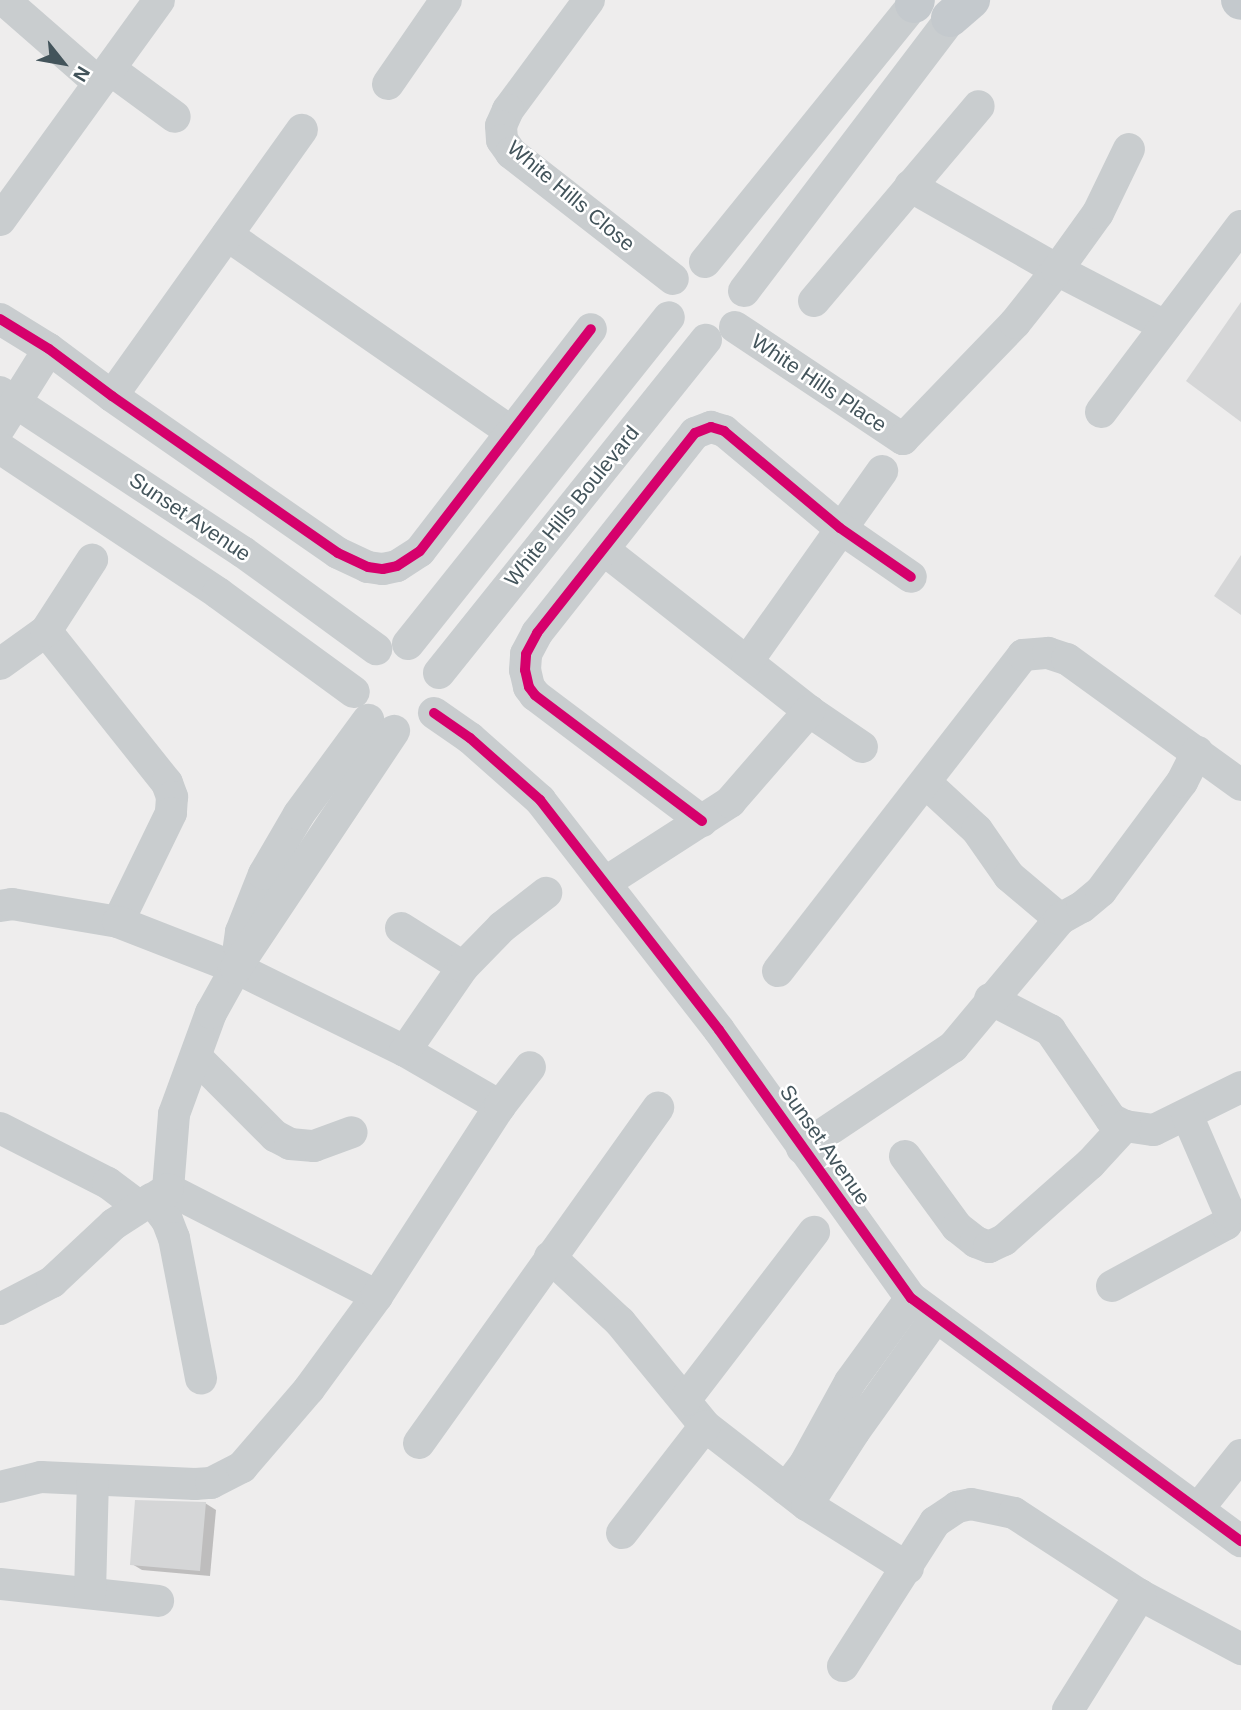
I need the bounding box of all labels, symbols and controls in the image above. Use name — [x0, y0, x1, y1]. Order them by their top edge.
north arrow — [28, 28, 98, 98]
text: N — [69, 63, 94, 85]
street label: White Hills Close — [502, 135, 640, 257]
street label: White Hills Place — [747, 329, 891, 437]
street label: White Hills Boulevard — [499, 421, 645, 591]
street label: Sunset Avenue — [124, 467, 256, 567]
street label: Sunset Avenue — [774, 1080, 876, 1210]

